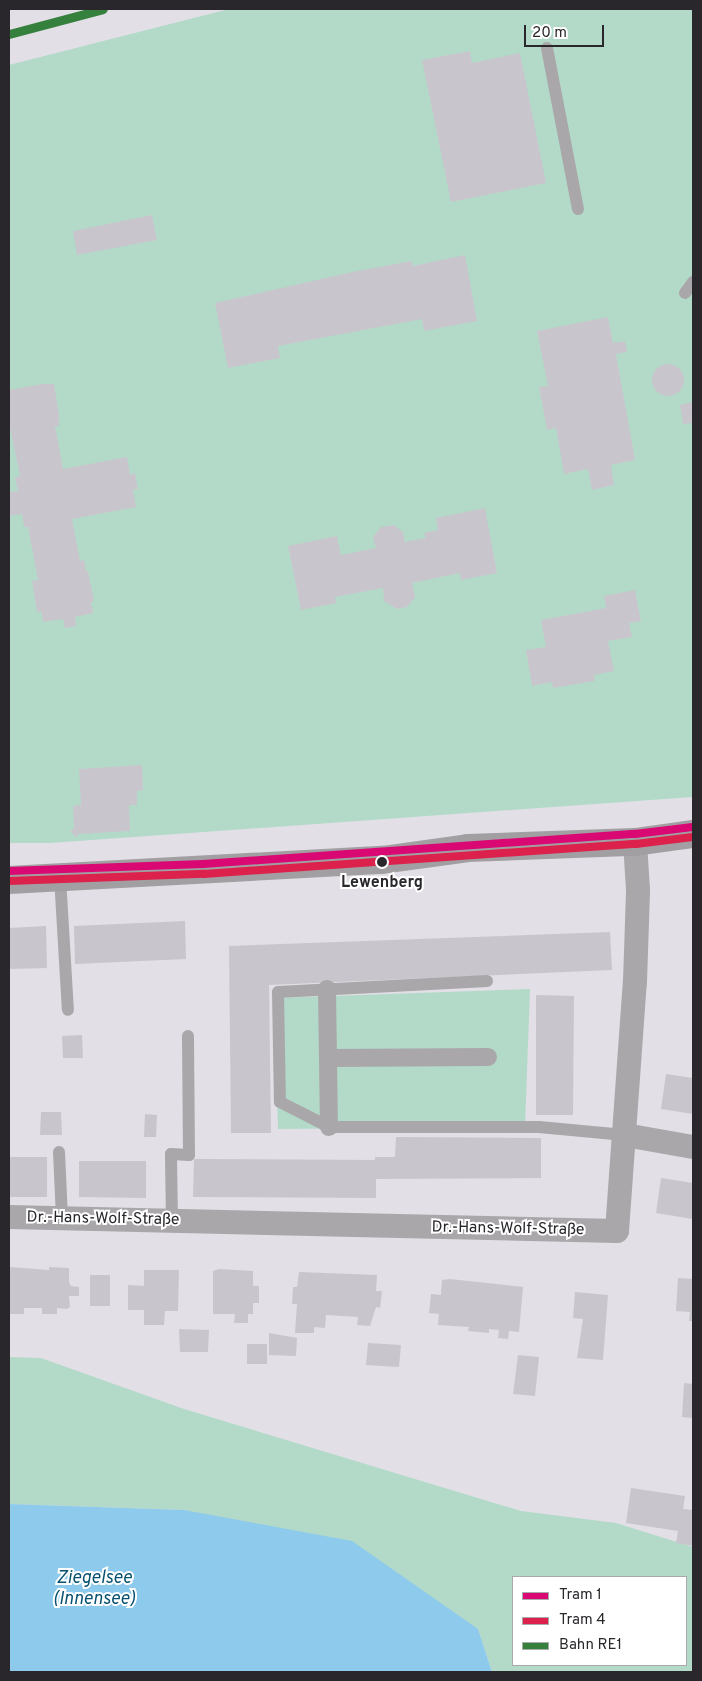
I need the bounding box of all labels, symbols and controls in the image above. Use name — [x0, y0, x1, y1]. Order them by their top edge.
scale bar — [527, 15, 607, 47]
text: 20 m — [532, 24, 567, 43]
marker: Lewenberg — [373, 853, 391, 871]
place label: Lewenberg — [341, 873, 423, 893]
street label: Dr.-Hans-Wolf-Straße — [26, 1208, 180, 1230]
street label: Dr.-Hans-Wolf-Straße — [431, 1218, 585, 1240]
water label: Ziegelsee (Innensee) — [53, 1569, 135, 1612]
legend — [512, 1576, 687, 1666]
text: Tram 1 — [559, 1586, 602, 1605]
text: Tram 4 — [559, 1611, 606, 1630]
text: Bahn RE1 — [559, 1636, 622, 1655]

